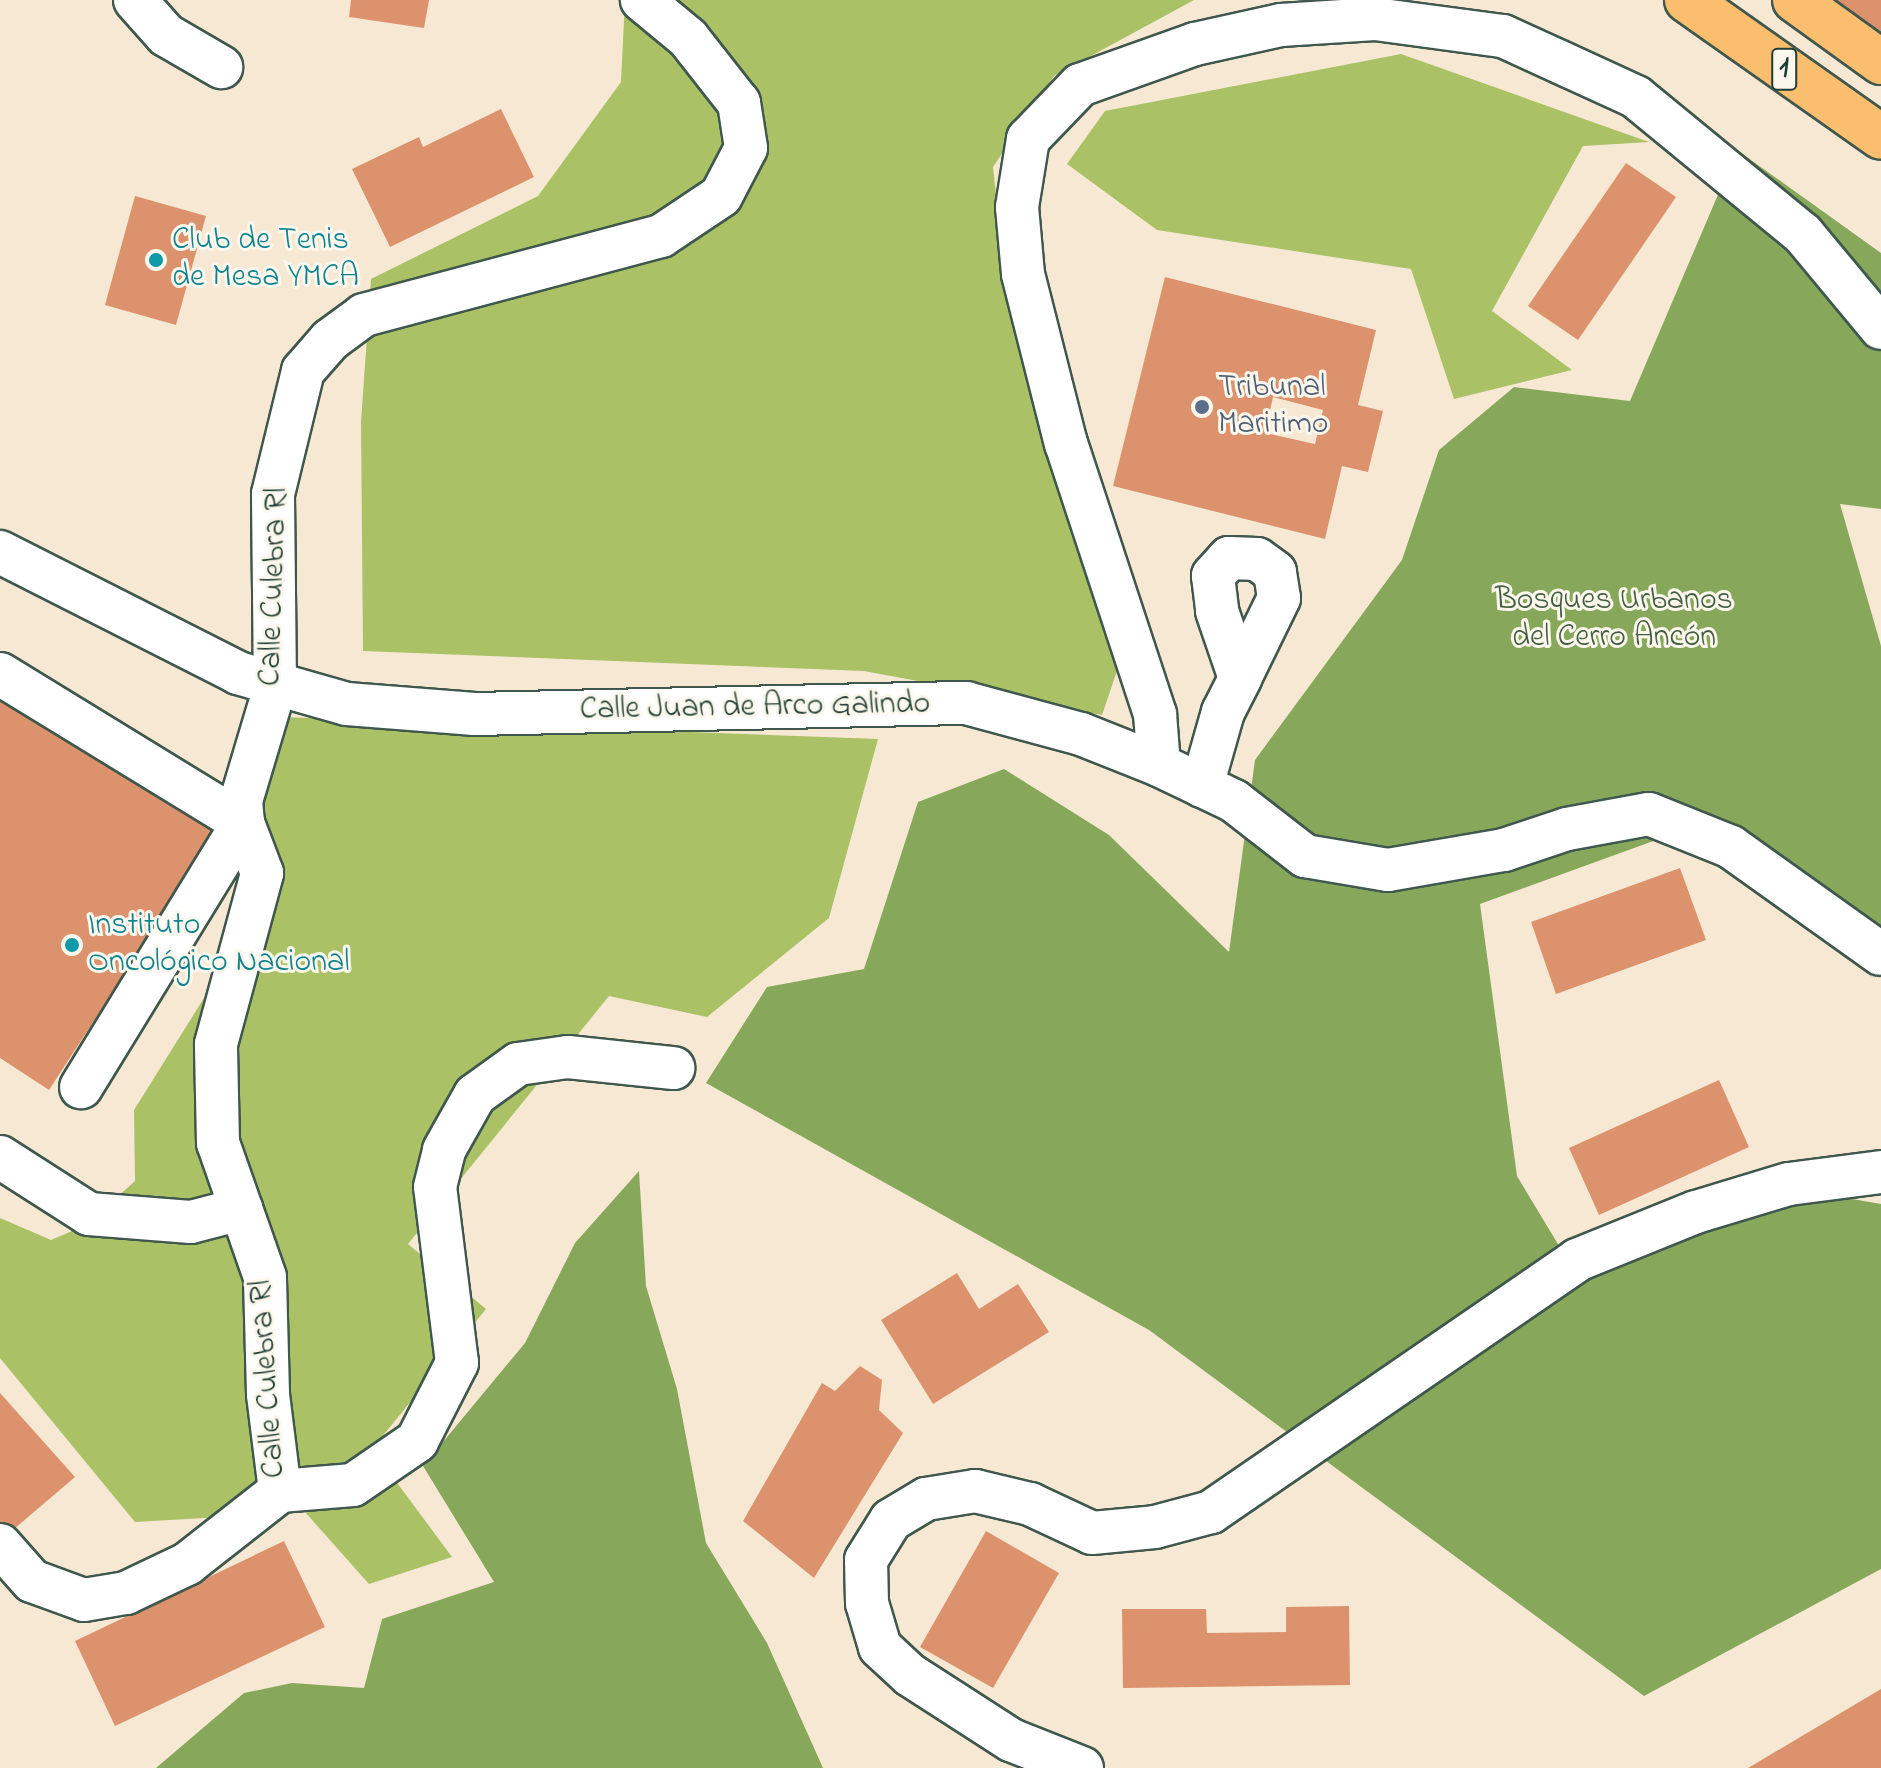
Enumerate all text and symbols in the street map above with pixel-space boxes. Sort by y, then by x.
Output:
road number: 1 [1770,43,1798,95]
place label: Club de Tenis de Mesa YMCA [172,223,359,298]
marker: Club de Tenis de Mesa YMCA [147,251,165,269]
place label: Tribunal Maritimo [1218,370,1328,445]
marker: Tribunal Maritimo [1193,398,1211,416]
street label: Calle Culebra Rl [252,487,298,687]
park label: Bosques Urbanos del Cerro Ancón [1495,583,1733,658]
street label: Calle Juan de Arco Galindo [579,686,931,730]
place label: Instituto Oncológico Nacional [88,908,350,983]
marker: Instituto Oncológico Nacional [63,936,81,954]
street label: Calle Culebra Rl [243,1279,295,1479]

